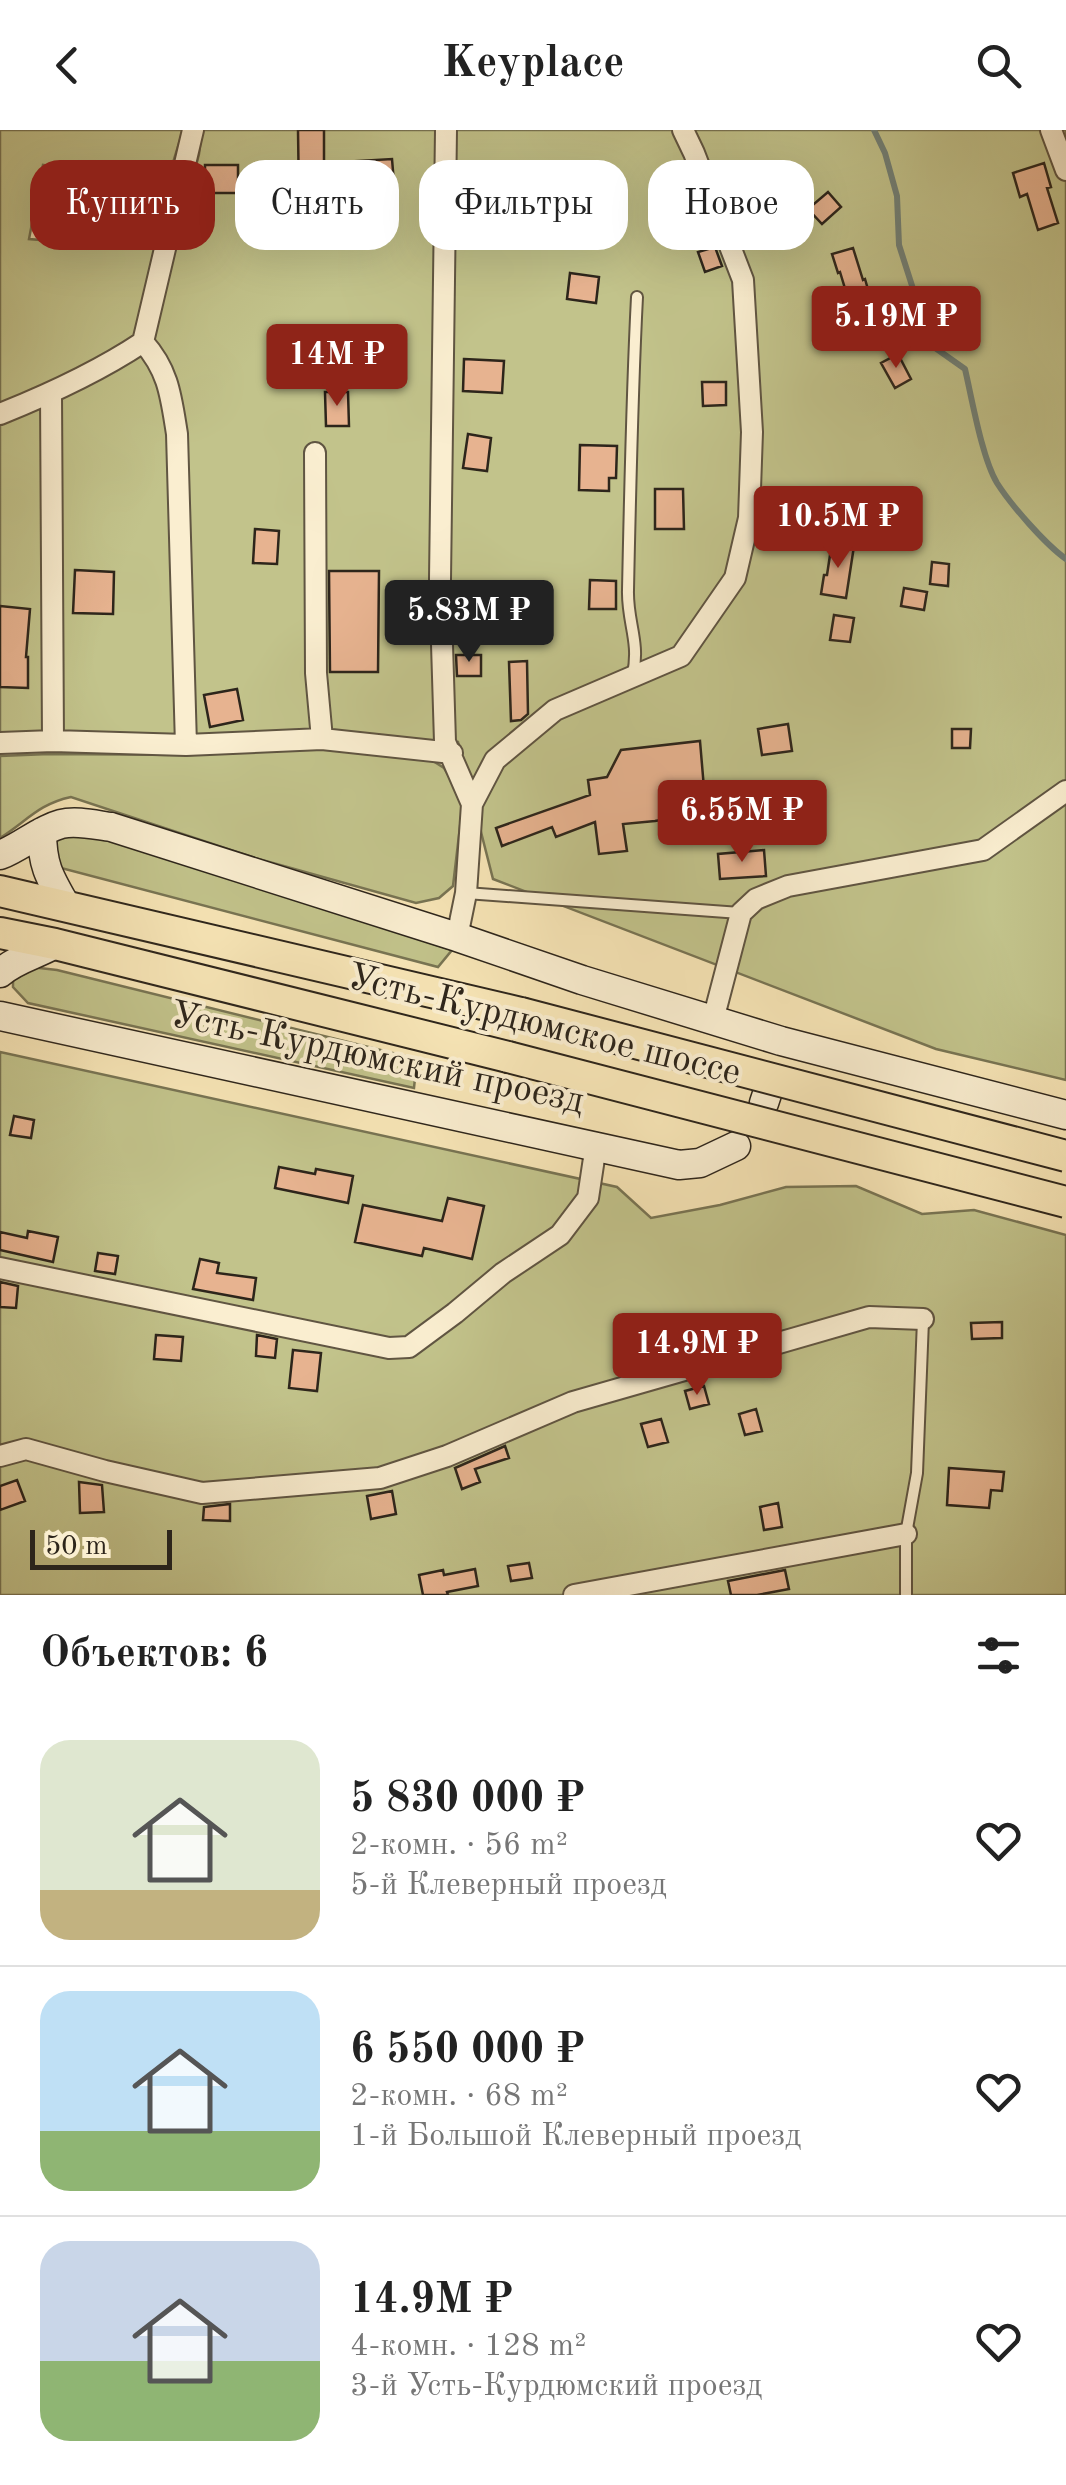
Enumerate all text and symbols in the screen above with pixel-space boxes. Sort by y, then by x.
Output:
icon: back [40,38,95,93]
icon: search [971,38,1026,93]
text: Keyplace [442,42,624,87]
chip: Купить [30,160,215,250]
chip: Снять [235,160,399,250]
chip: Фильтры [419,160,628,250]
chip: Новое [648,160,814,250]
pin: 5.19M ₽ [804,286,988,371]
text: 5.19M ₽ [834,302,958,334]
pin: 14M ₽ [267,324,407,409]
text: 14M ₽ [288,340,386,372]
pin: 10.5M ₽ [746,486,930,571]
text: 10.5M ₽ [776,502,900,534]
pin: 5.83M ₽ [377,580,561,665]
text: 5.83M ₽ [407,596,531,628]
pin: 6.55M ₽ [650,780,834,865]
text: 6.55M ₽ [680,796,804,828]
street label: Усть-Курдюмское шоссе [343,959,745,1093]
street label: Усть-Курдюмский проезд [167,997,588,1122]
pin: 14.9M ₽ [605,1313,789,1398]
text: 14.9M ₽ [635,1329,759,1361]
scale bar [30,1525,172,1570]
text: 50 m [45,1533,108,1561]
icon: filters [971,1628,1026,1683]
text: Объектов: 6 [40,1634,268,1676]
text: 5 830 000 ₽ [350,1779,585,1821]
icon: home [120,1780,240,1900]
icon: heart [971,1813,1026,1868]
text: 2-комн. · 56 m² [350,1830,568,1862]
text: 5-й Клеверный проезд [350,1870,666,1902]
text: 6 550 000 ₽ [350,2030,585,2072]
icon: home [120,2031,240,2151]
icon: heart [971,2064,1026,2119]
text: 2-комн. · 68 m² [350,2081,568,2113]
text: 1-й Большой Клеверный проезд [350,2121,801,2153]
text: 14.9M ₽ [350,2280,513,2322]
icon: home [120,2281,240,2401]
icon: heart [971,2314,1026,2369]
text: 4-комн. · 128 m² [350,2331,586,2363]
text: 3-й Усть-Курдюмский проезд [350,2371,762,2403]

